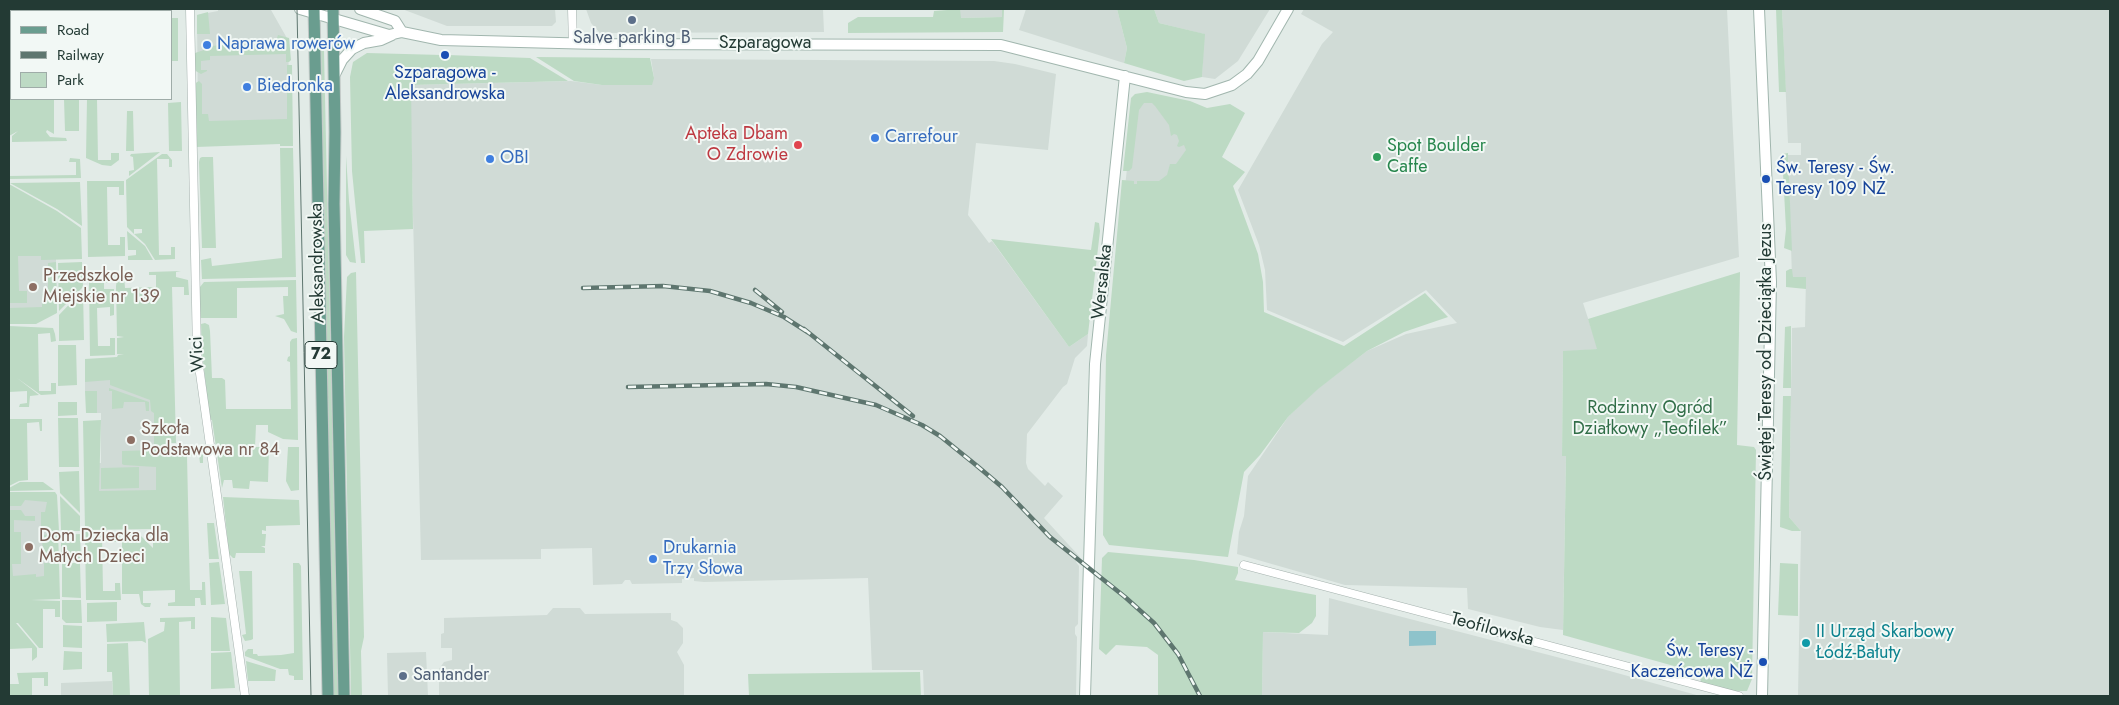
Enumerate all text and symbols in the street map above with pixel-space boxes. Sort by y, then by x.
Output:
legend [10,10,172,100]
marker: Salve parking B [626,14,638,26]
text: Road [57,19,89,41]
place label: Salve parking B [573,28,691,50]
street label: Szparagowa [719,33,811,55]
place label: Naprawa rowerów [217,34,355,56]
marker: Naprawa rowerów [201,39,213,51]
text: Railway [57,44,104,66]
marker: Szparagowa - Aleksandrowska [439,49,451,61]
place label: Szparagowa - Aleksandrowska [385,63,505,106]
text: Park [57,69,84,91]
place label: Biedronka [257,76,333,98]
marker: Biedronka [241,81,253,93]
place label: Apteka Dbam O Zdrowie [685,124,788,166]
place label: Carrefour [885,127,958,149]
marker: Carrefour [869,132,881,144]
place label: Spot Boulder Caffe [1387,136,1486,178]
marker: Apteka Dbam O Zdrowie [792,139,804,151]
place label: OBI [500,148,529,170]
marker: Spot Boulder Caffe [1371,151,1383,163]
marker: OBI [484,153,496,165]
place label: Św. Teresy - Św. Teresy 109 NŻ [1776,158,1895,200]
marker: Św. Teresy - Św. Teresy 109 NŻ [1760,173,1772,185]
street label: Aleksandrowska [306,203,330,323]
street label: Świętej Teresy od Dzieciątka Jezus [1756,223,1778,481]
street label: Wersalska [1088,243,1118,321]
place label: Przedszkole Miejskie nr 139 [43,266,160,308]
marker: Przedszkole Miejskie nr 139 [27,281,39,293]
street label: Wici [186,335,210,373]
road number: 72 [305,342,337,368]
park label: Rodzinny Ogród Działkowy „Teofilek” [1572,398,1728,440]
place label: Szkoła Podstawowa nr 84 [141,419,280,462]
marker: Szkoła Podstawowa nr 84 [125,434,137,446]
place label: Dom Dziecka dla Małych Dzieci [39,526,169,568]
place label: Drukarnia Trzy Słowa [663,538,743,580]
marker: Dom Dziecka dla Małych Dzieci [23,541,35,553]
marker: Drukarnia Trzy Słowa [647,553,659,565]
street label: Teofilowska [1448,609,1536,651]
place label: II Urząd Skarbowy Łódź-Bałuty [1816,622,1954,664]
marker: II Urząd Skarbowy Łódź-Bałuty [1800,637,1812,649]
place label: Św. Teresy - Kaczeńcowa NŻ [1631,641,1753,684]
marker: Św. Teresy - Kaczeńcowa NŻ [1757,656,1769,668]
place label: Santander [413,665,489,687]
marker: Santander [397,670,409,682]

